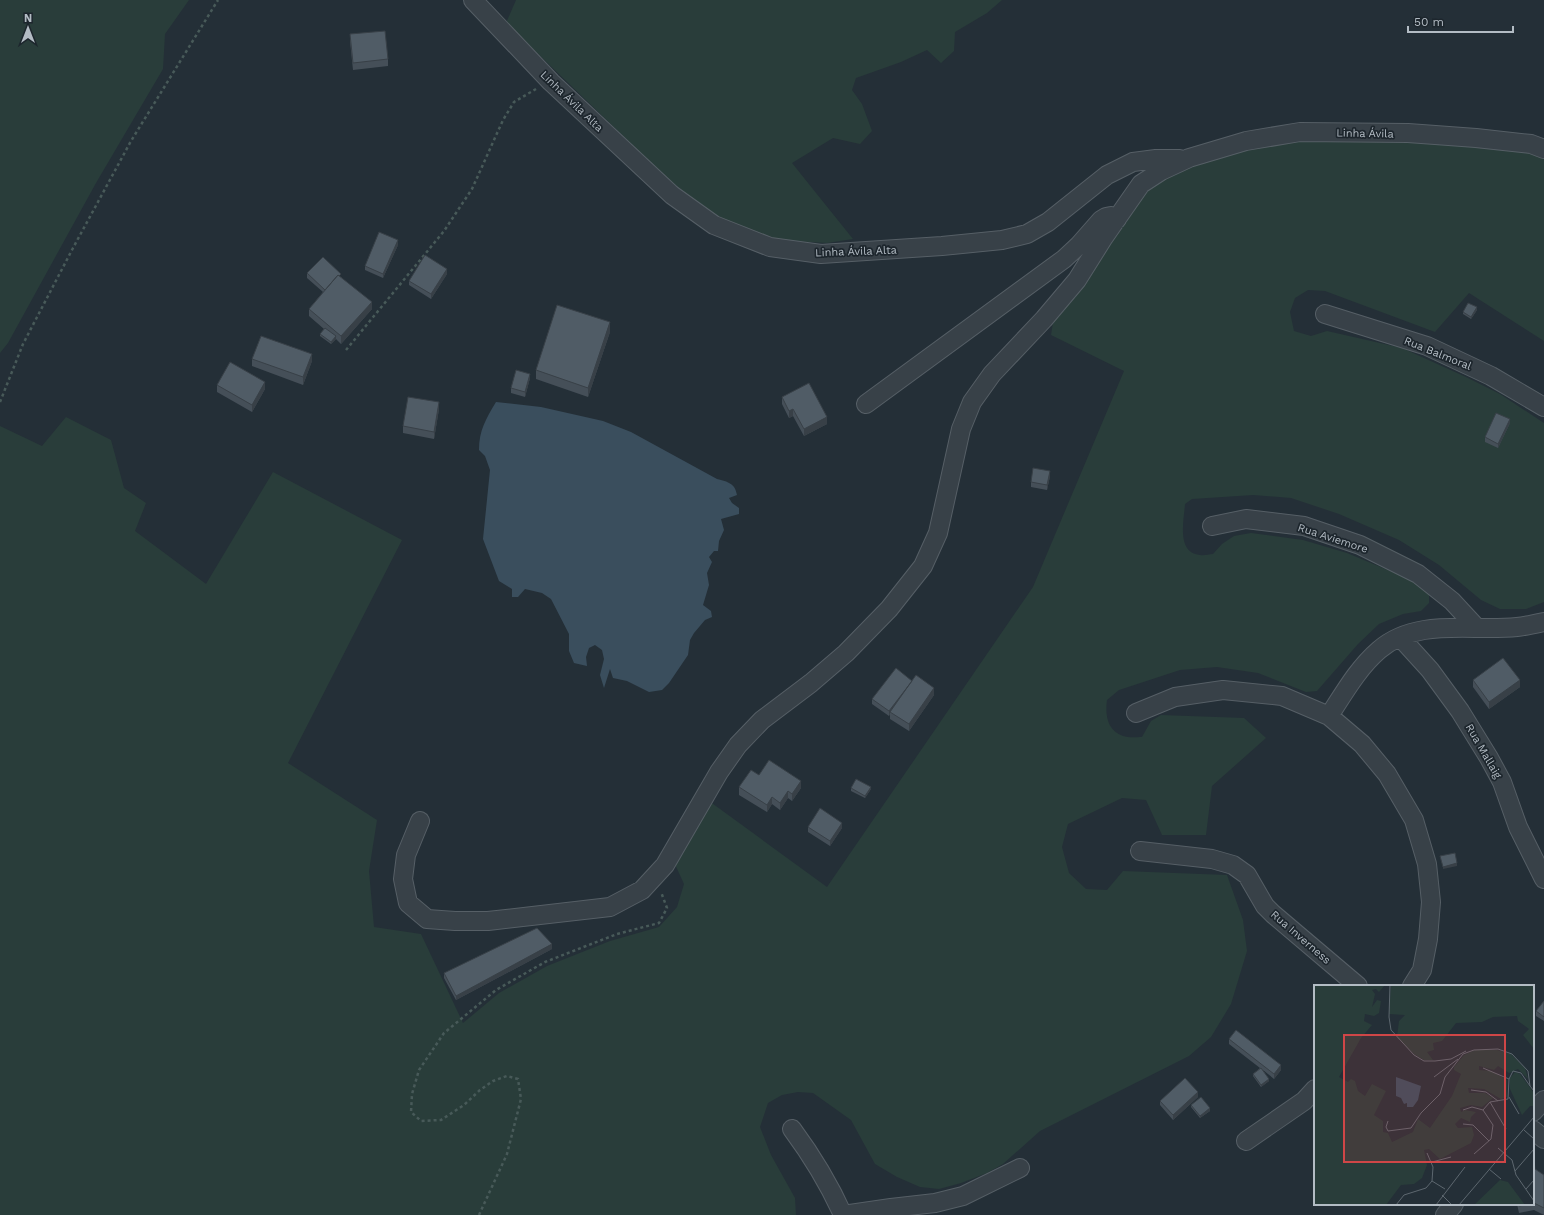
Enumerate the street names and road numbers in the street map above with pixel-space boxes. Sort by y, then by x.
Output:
street label: Linha Ávila Alta [538,68,606,134]
street label: Linha Ávila [1336,125,1394,141]
street label: Linha Ávila Alta [815,243,897,259]
street label: Rua Balmoral [1402,334,1474,373]
street label: Rua Aviemore [1296,521,1370,556]
street label: Rua Mallaig [1463,722,1505,781]
street label: Rua Inverness [1268,908,1333,967]

